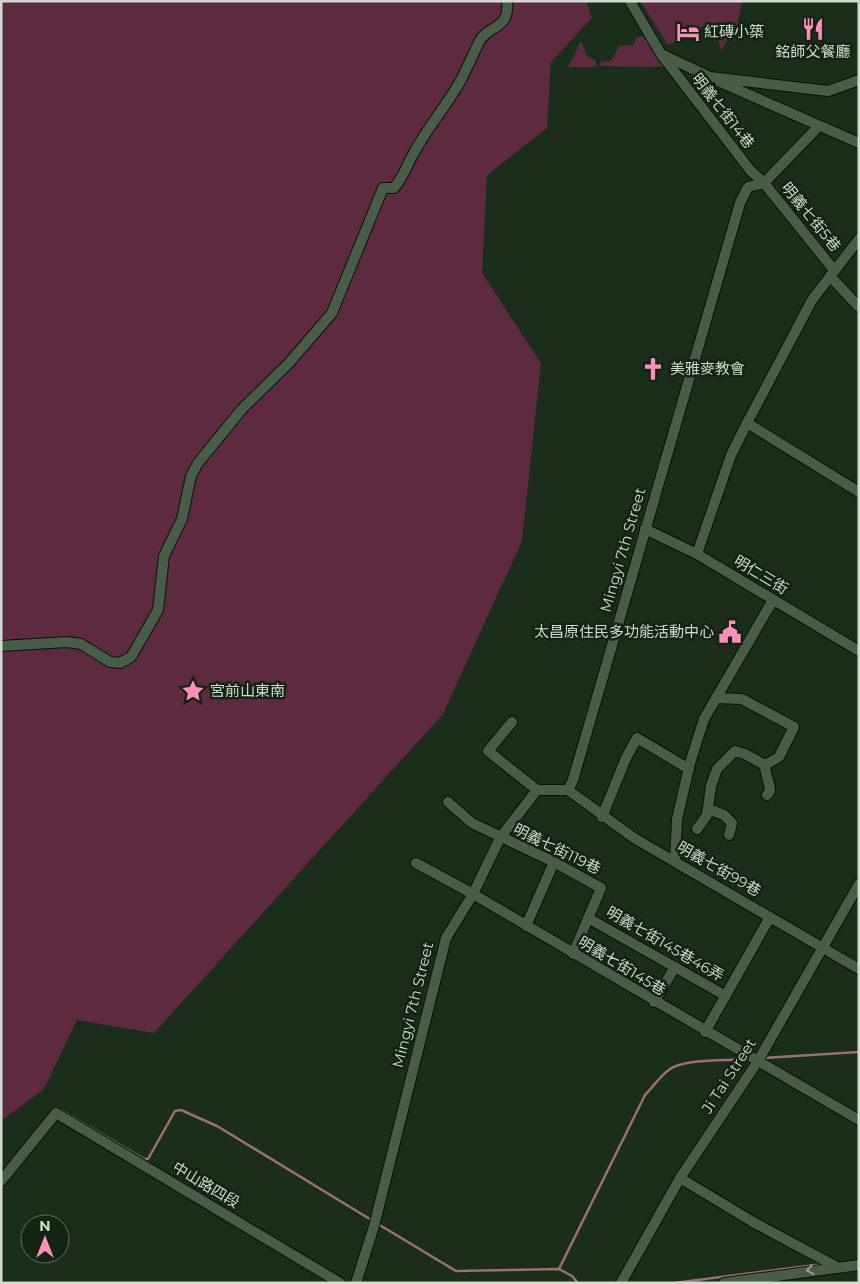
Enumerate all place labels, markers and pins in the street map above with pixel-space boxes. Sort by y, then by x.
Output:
restaurant icon: 銘師父餐廳 [800,16,826,42]
hotel icon: 紅磚小築 [675,19,701,45]
place label: 紅磚小築 [704,22,764,41]
place label: 銘師父餐廳 [775,42,851,61]
church icon: 美雅麥教會 [640,356,666,382]
place label: 美雅麥教會 [670,359,745,378]
public building icon: 太昌原住民多功能活動中心 [717,619,743,645]
place label: 太昌原住民多功能活動中心 [534,622,714,641]
place icon: 宮前山東南 [180,678,206,704]
place label: 宮前山東南 [210,681,285,700]

